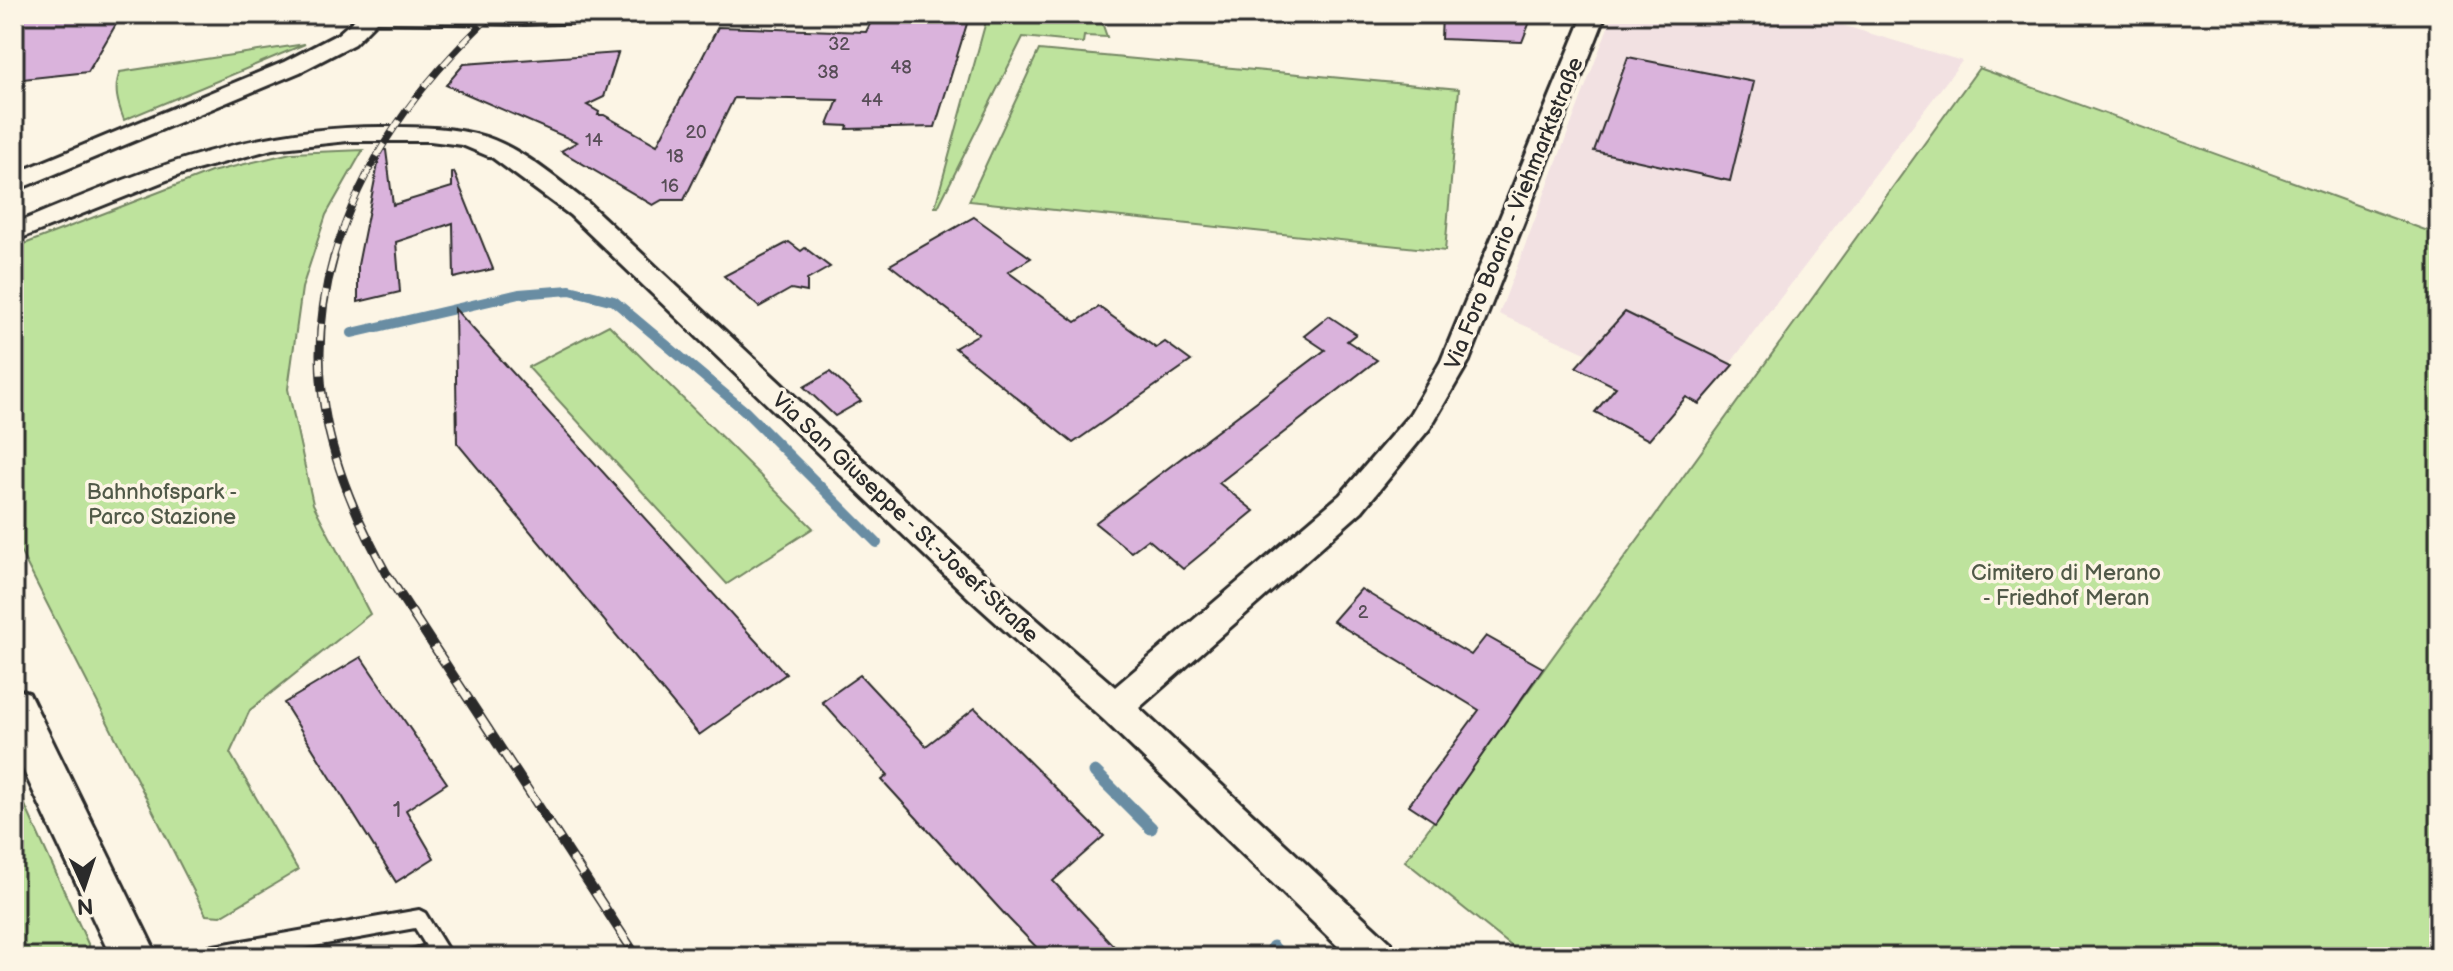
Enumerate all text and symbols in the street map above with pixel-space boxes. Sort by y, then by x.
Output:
house number: 32 [828,34,850,55]
street label: Via Foro Boario - Viehmarktstraße [1439,53,1590,374]
house number: 48 [890,57,912,78]
house number: 38 [817,62,839,83]
house number: 44 [861,90,883,111]
house number: 20 [685,122,707,143]
house number: 14 [585,130,603,151]
house number: 18 [666,146,684,167]
house number: 16 [661,176,679,197]
street label: Via San Giuseppe - St.-Josef-Straße [766,387,1044,649]
park label: Bahnhofspark - Parco Stazione [87,479,237,531]
park label: Cimitero di Merano - Friedhof Meran [1971,560,2161,612]
house number: 2 [1358,602,1369,623]
house number: 1 [393,797,401,824]
north arrow [44,847,124,927]
text: N [76,892,94,919]

